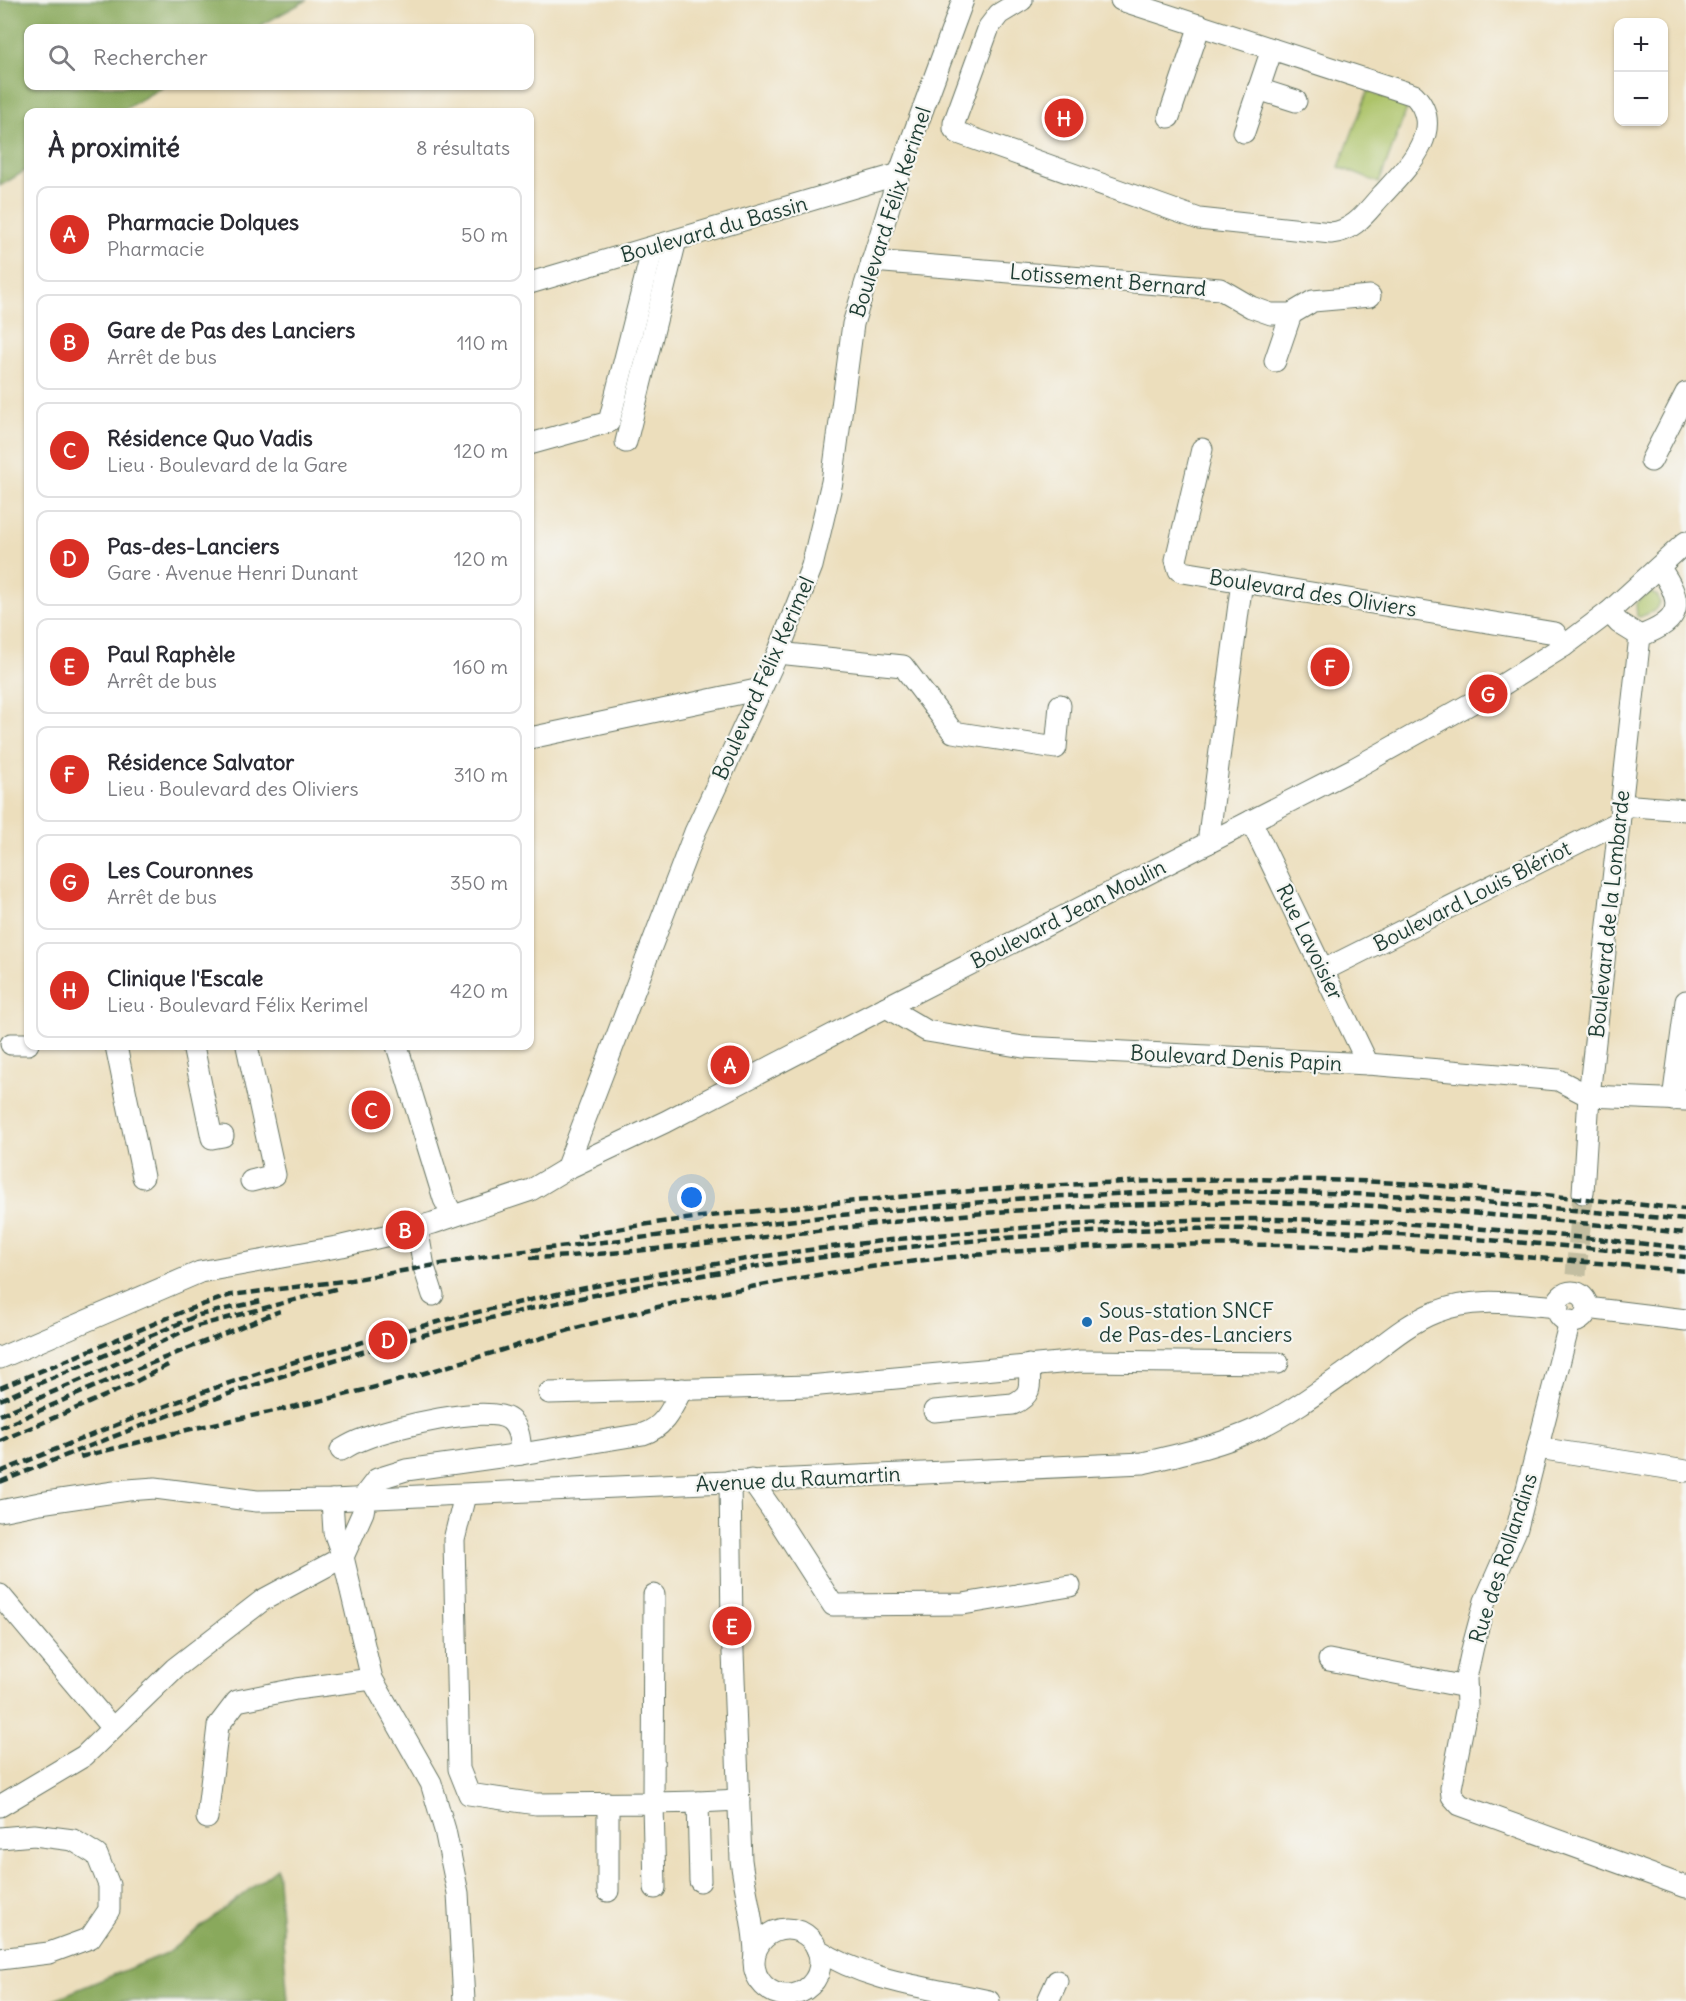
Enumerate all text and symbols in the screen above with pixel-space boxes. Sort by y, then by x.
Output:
map controls [1614,18,1668,126]
button: + [1614,18,1668,72]
search box [24,24,534,90]
icon: search [45,41,78,74]
text: Rechercher [93,43,208,71]
button: − [1614,72,1668,126]
pin: H [1044,96,1084,140]
street label: Boulevard Félix Kerimel [843,103,937,321]
text: À proximité [48,131,180,164]
text: 8 résultats [416,135,510,160]
street label: Boulevard du Bassin [618,189,810,269]
text: Pharmacie Dolques [107,208,299,236]
text: A [63,222,76,247]
text: 50 m [461,222,508,247]
text: Pharmacie [107,236,204,261]
street label: Lotissement Bernard [1009,258,1207,302]
text: Gare de Pas des Lanciers [107,316,355,344]
text: B [63,330,76,355]
text: 110 m [457,330,508,355]
text: Arrêt de bus [107,344,217,369]
text: Résidence Quo Vadis [107,424,313,452]
text: C [63,438,76,463]
text: 120 m [454,438,508,463]
text: Lieu · Boulevard de la Gare [107,452,348,477]
text: Pas-des-Lanciers [107,532,279,560]
text: D [62,546,77,571]
text: 120 m [454,546,508,571]
text: Gare · Avenue Henri Dunant [107,560,358,585]
street label: Boulevard des Oliviers [1207,563,1419,623]
street label: Boulevard Félix Kerimel [706,572,820,784]
text: Paul Raphèle [107,640,235,668]
pin: F [1310,644,1350,690]
text: E [64,654,75,679]
text: 160 m [453,654,508,679]
text: Arrêt de bus [107,668,217,693]
pin: G [1468,672,1508,716]
text: Résidence Salvator [107,748,294,776]
text: F [64,762,75,787]
text: 310 m [453,762,508,787]
text: Lieu · Boulevard des Oliviers [107,776,359,801]
street label: Boulevard de la Lombarde [1583,789,1635,1039]
street label: Boulevard Louis Blériot [1369,835,1575,957]
street label: Boulevard Jean Moulin [966,853,1170,975]
text: Les Couronnes [107,856,253,884]
text: G [62,870,77,895]
text: 350 m [450,870,508,895]
street label: Rue Lavoisier [1270,880,1350,1005]
text: Arrêt de bus [107,884,217,909]
text: Clinique l'Escale [107,964,263,992]
text: H [62,978,77,1003]
text: 420 m [450,978,508,1003]
text: Lieu · Boulevard Félix Kerimel [107,992,368,1017]
street label: Boulevard Denis Papin [1129,1039,1343,1077]
pin: A [710,1042,750,1088]
pin: C [352,1088,391,1132]
your location [677,1183,706,1212]
pin: B [386,1208,424,1252]
place label: Sous-station SNCF de Pas-des-Lanciers [1099,1297,1292,1348]
marker: Sous-station SNCF de Pas-des-Lanciers [1080,1315,1094,1329]
pin: D [368,1318,408,1362]
street label: Avenue du Raumartin [695,1460,901,1498]
street label: Rue des Rollandins [1463,1470,1543,1646]
pin: E [712,1604,752,1648]

